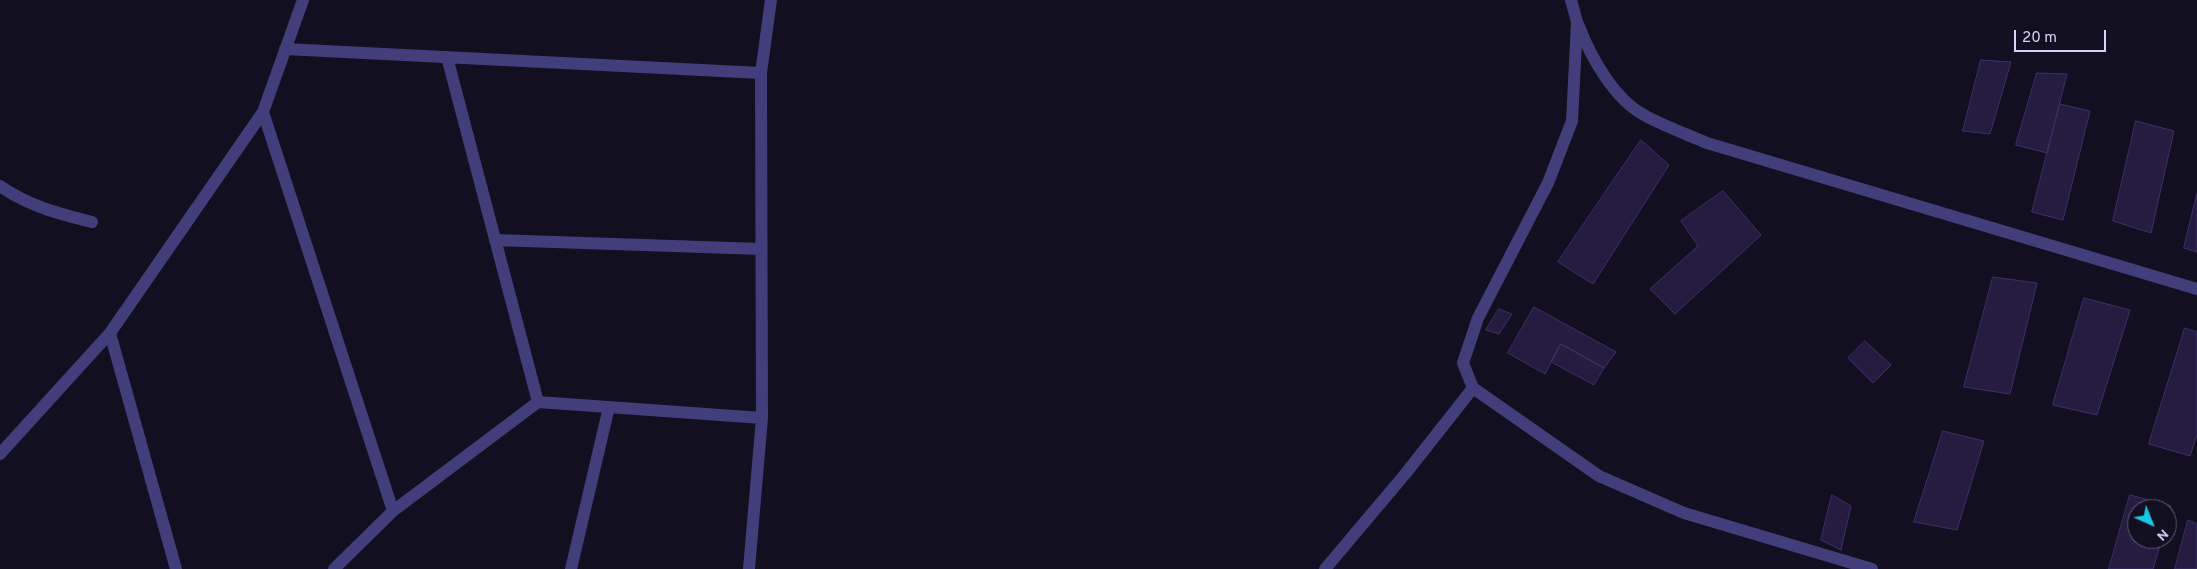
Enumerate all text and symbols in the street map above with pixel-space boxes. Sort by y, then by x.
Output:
scale bar [2017,20,2110,52]
text: 20 m [2022,29,2057,48]
north arrow [2127,499,2177,549]
text: N [2153,525,2172,544]

